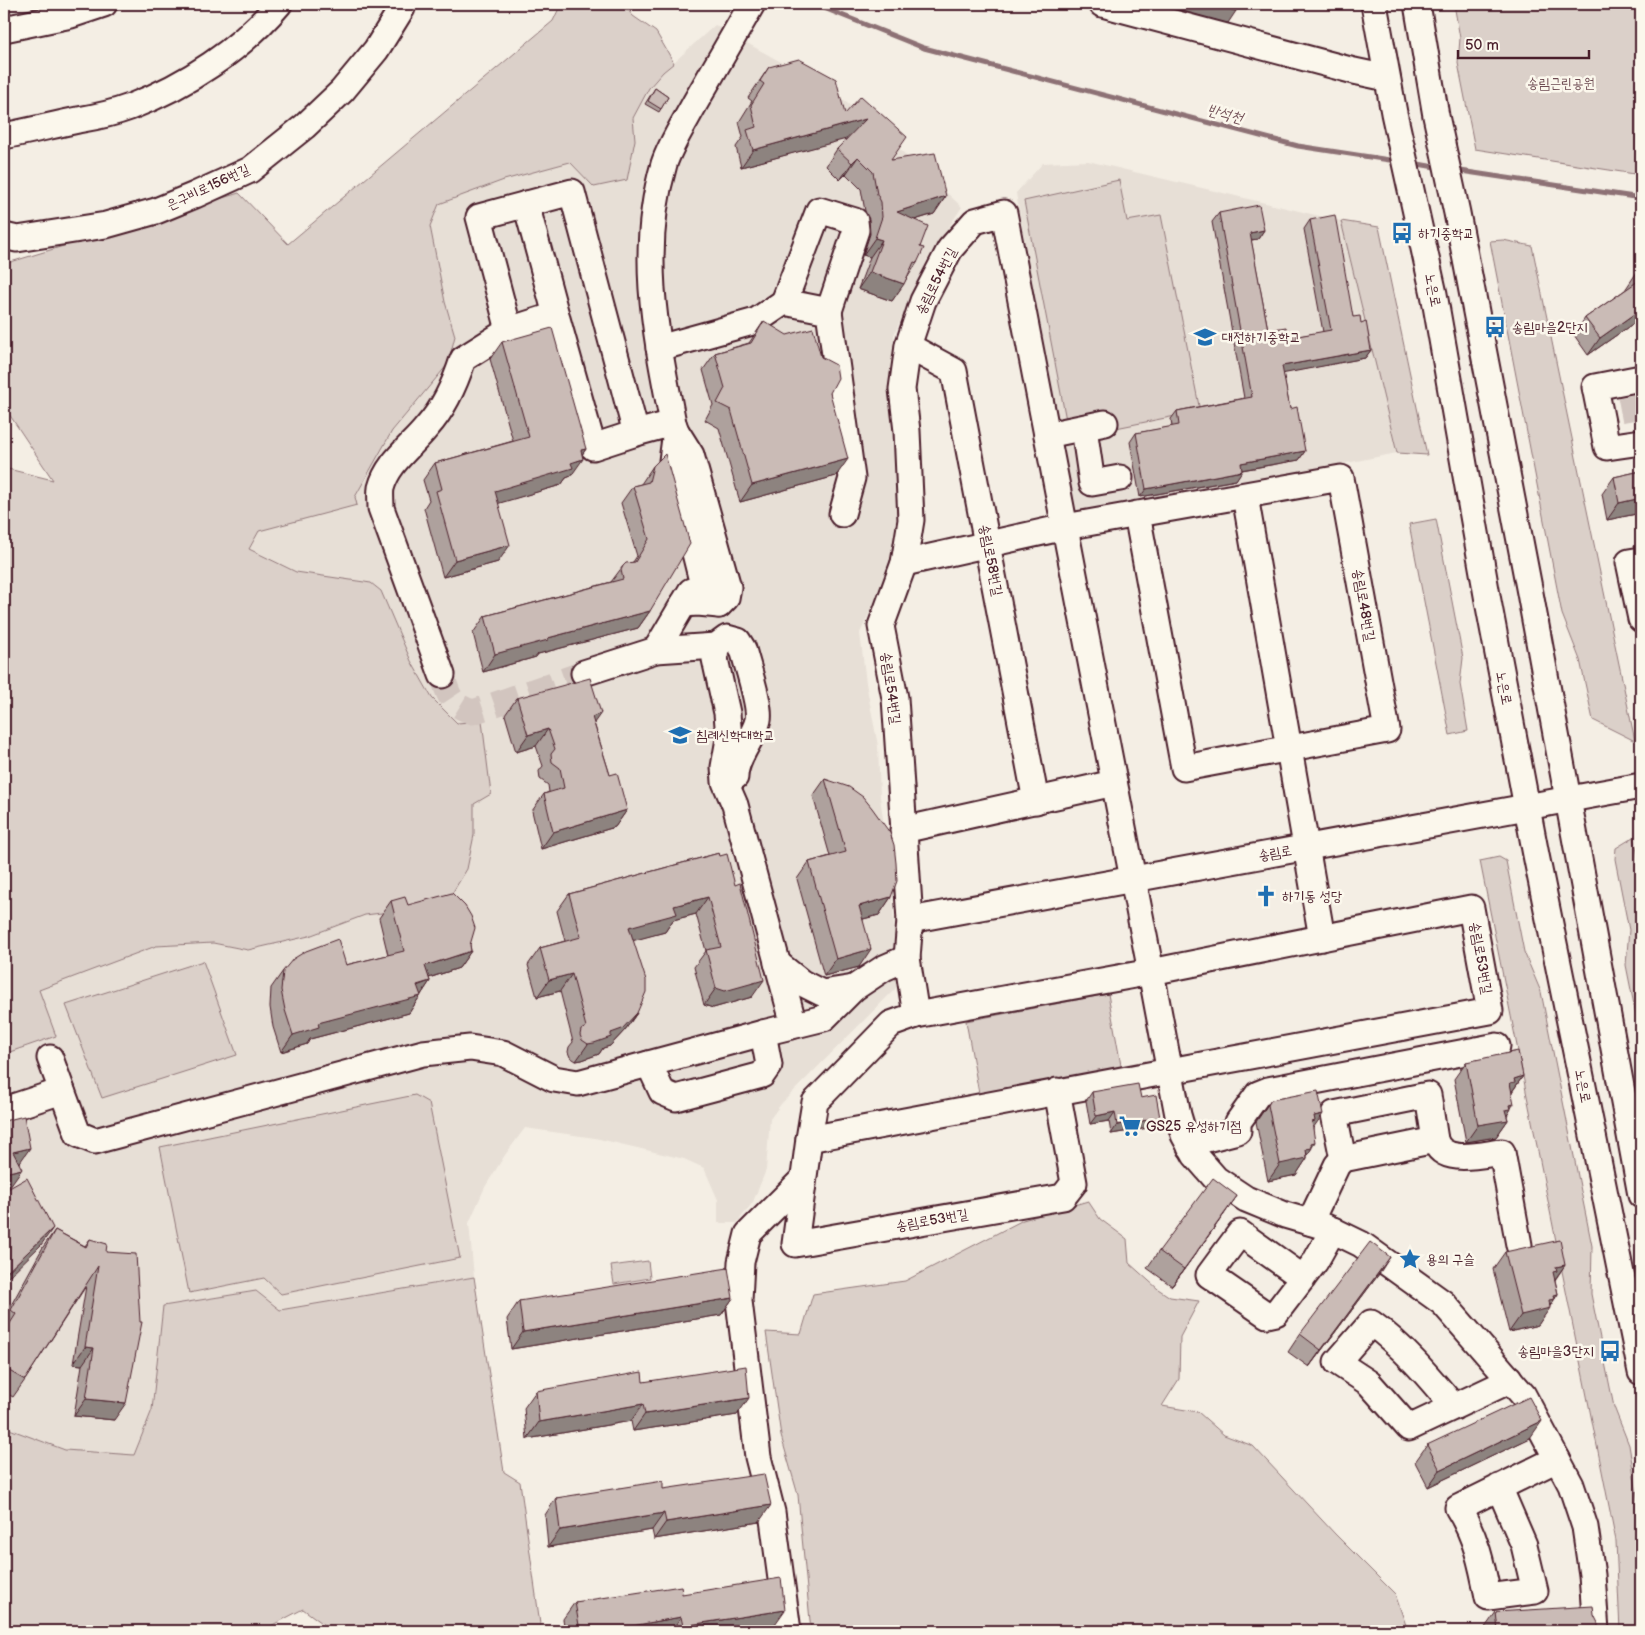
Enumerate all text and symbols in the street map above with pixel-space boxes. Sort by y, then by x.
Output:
scale bar [1458,28,1589,60]
text: 50 m [1465,36,1499,55]
park label: 송림근린공원 [1527,75,1595,92]
water label: 반석천 [1205,100,1247,128]
street label: 은구비로156번길 [164,160,253,214]
bus stop icon: 하기중학교 [1389,220,1415,246]
place label: 하기중학교 [1418,225,1474,242]
street label: 송림로54번길 [912,244,960,317]
street label: 노은로 [1421,272,1445,308]
bus stop icon: 송림마을2단지 [1482,314,1508,340]
place label: 송림마을2단지 [1512,319,1588,336]
school or university icon: 대전하기중학교 [1192,324,1218,350]
place label: 대전하기중학교 [1222,329,1301,346]
street label: 송림로58번길 [976,523,1006,598]
street label: 송림로48번길 [1349,568,1379,643]
street label: 송림로54번길 [878,651,905,726]
street label: 노은로 [1492,670,1516,706]
school or university icon: 침례신학대학교 [667,722,693,748]
place label: 침례신학대학교 [696,727,775,744]
street label: 송림로 [1257,842,1293,864]
church icon: 하기동 성당 [1253,883,1279,909]
place label: 하기동 성당 [1282,888,1343,905]
street label: 송림로53번길 [1466,921,1496,996]
street label: 노은로 [1571,1068,1595,1104]
supermarket icon: GS25 유성하기점 [1117,1113,1143,1139]
place label: GS25 유성하기점 [1146,1118,1241,1135]
street label: 송림로53번길 [895,1205,970,1235]
place icon: 용의 구슬 [1397,1246,1423,1272]
place label: 용의 구슬 [1426,1251,1475,1268]
bus stop icon: 송림마을3단지 [1597,1338,1623,1364]
place label: 송림마을3단지 [1518,1343,1594,1360]

